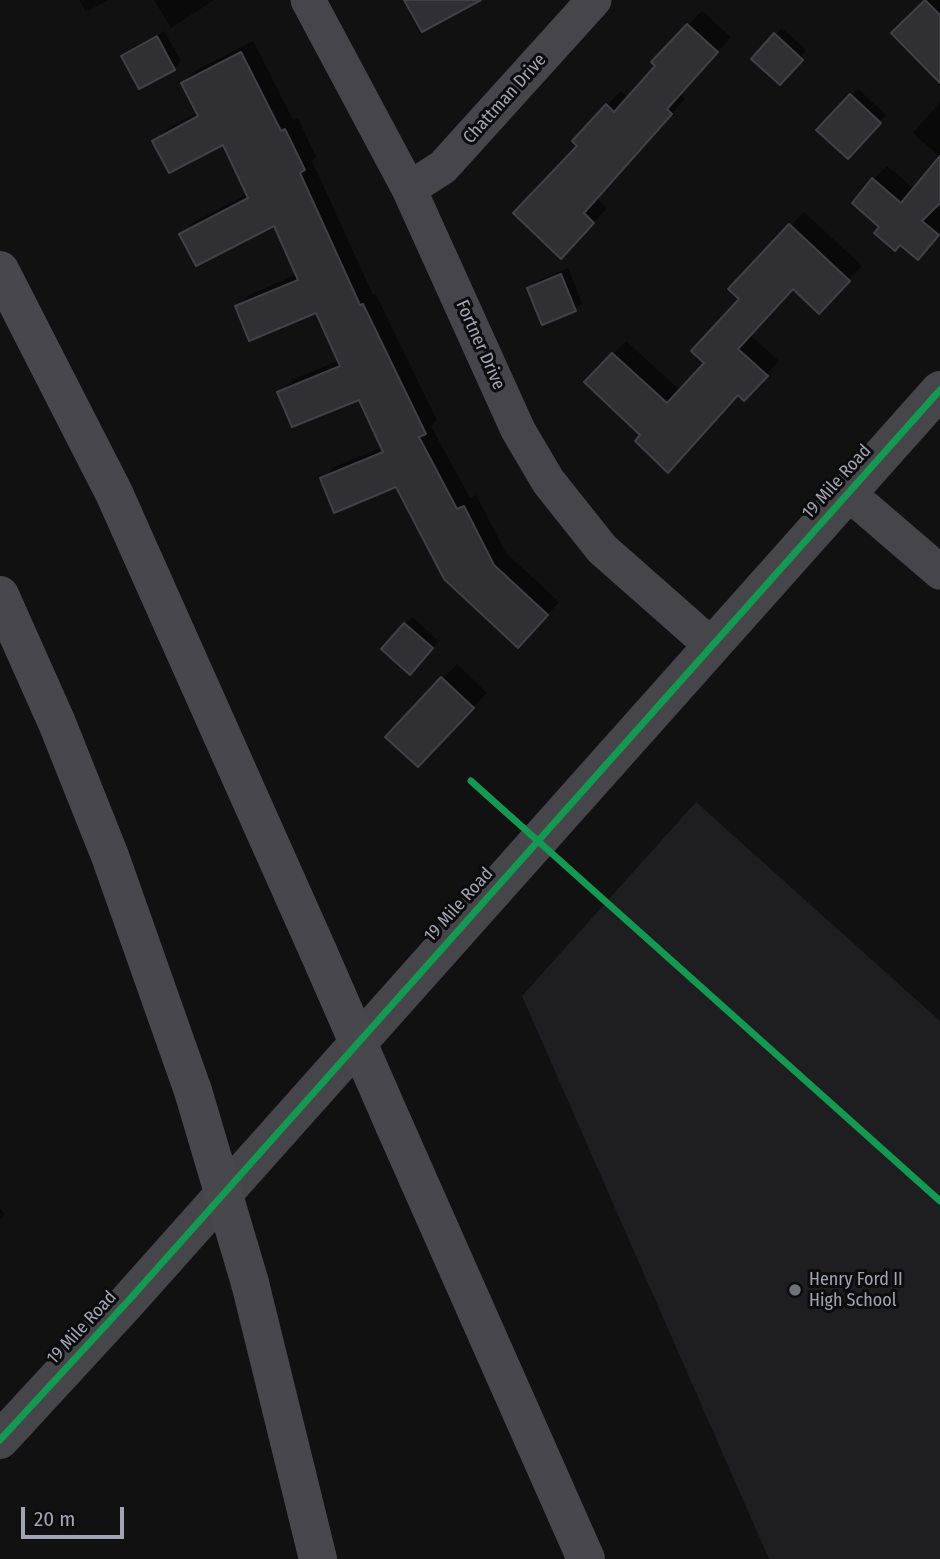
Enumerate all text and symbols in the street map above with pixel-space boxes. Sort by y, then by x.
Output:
street label: Chattman Drive [459,50,551,148]
street label: Fortner Drive [451,297,509,393]
street label: 19 Mile Road [798,440,876,524]
street label: 19 Mile Road [420,863,498,947]
place label: Henry Ford II High School [809,1269,903,1312]
marker: Henry Ford II High School [787,1282,803,1298]
street label: 19 Mile Road [43,1287,121,1369]
scale bar [24,1492,128,1536]
text: 20 m [34,1506,75,1532]

